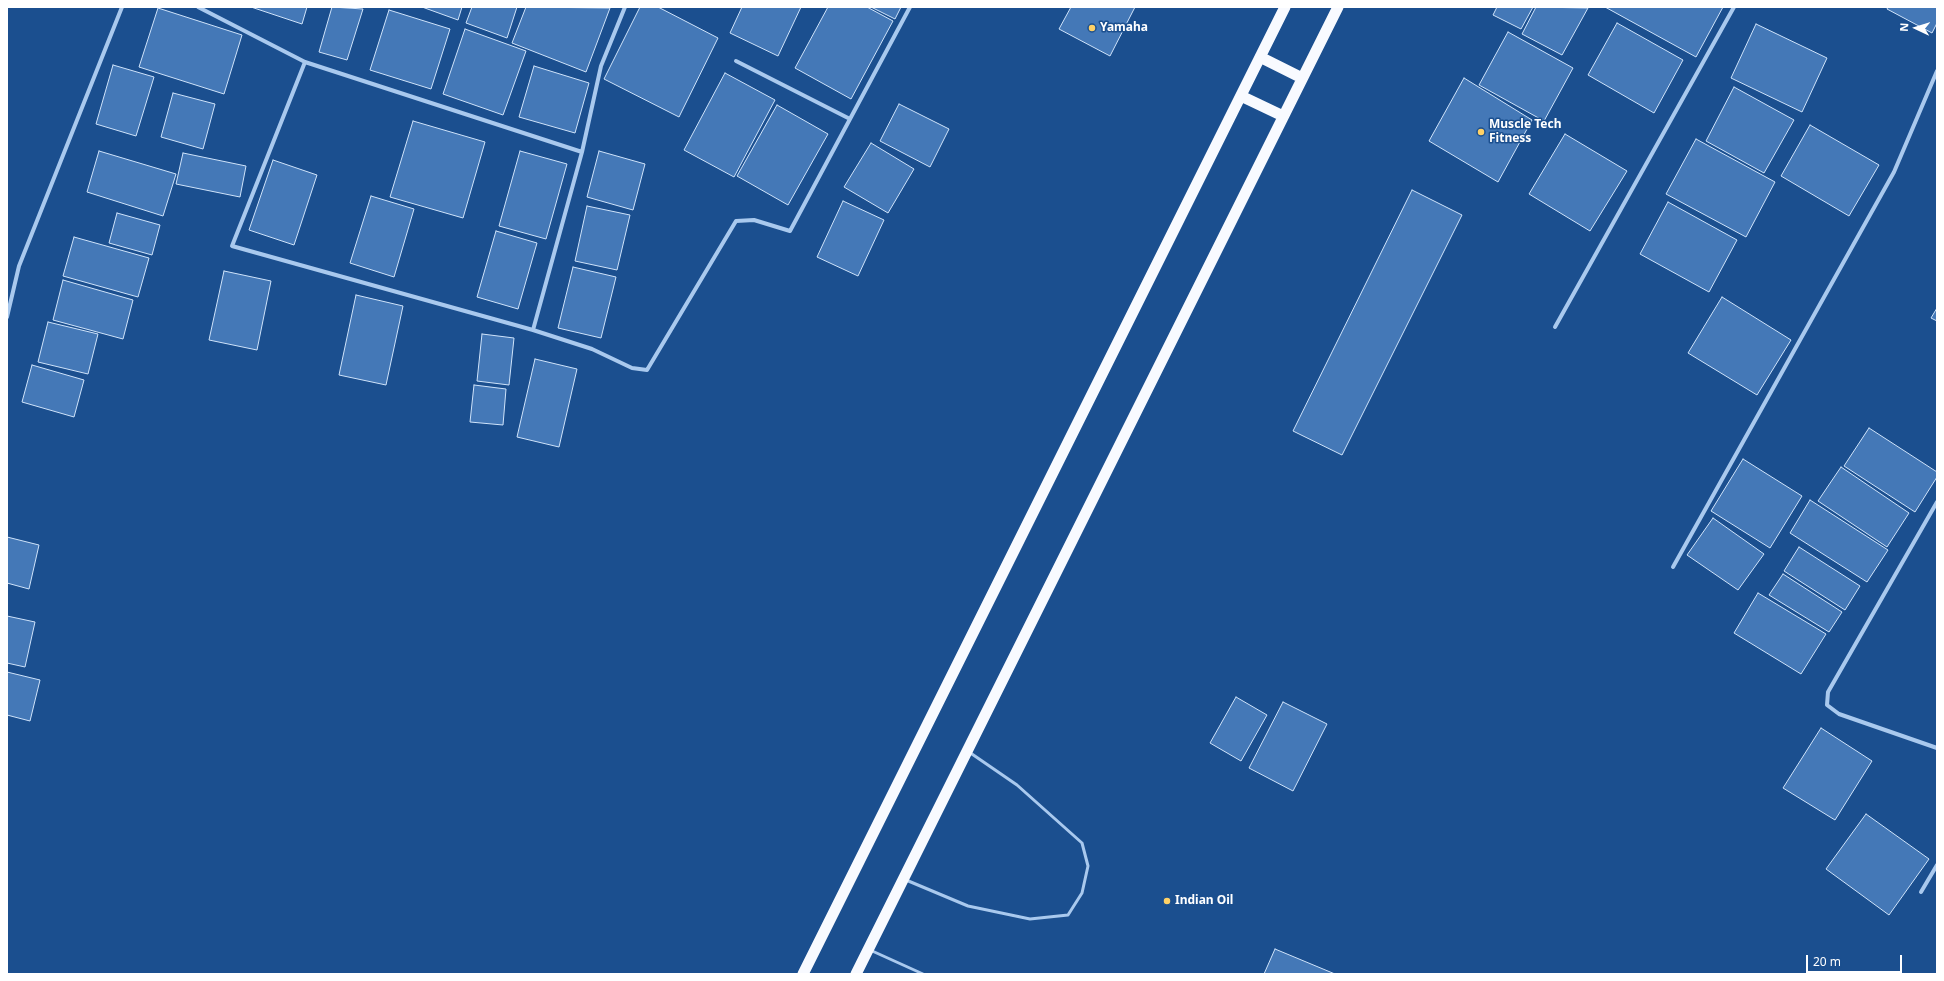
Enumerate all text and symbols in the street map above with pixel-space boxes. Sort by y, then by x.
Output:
north arrow [1896,8,1936,48]
place label: Yamaha [1100,21,1148,35]
text: N [1896,22,1911,32]
marker: Yamaha [1087,23,1097,33]
place label: Muscle Tech Fitness [1489,118,1561,146]
marker: Muscle Tech Fitness [1476,127,1486,137]
place label: Indian Oil [1175,894,1233,908]
marker: Indian Oil [1162,896,1172,906]
scale bar [1808,947,1904,973]
text: 20 m [1813,953,1841,970]

